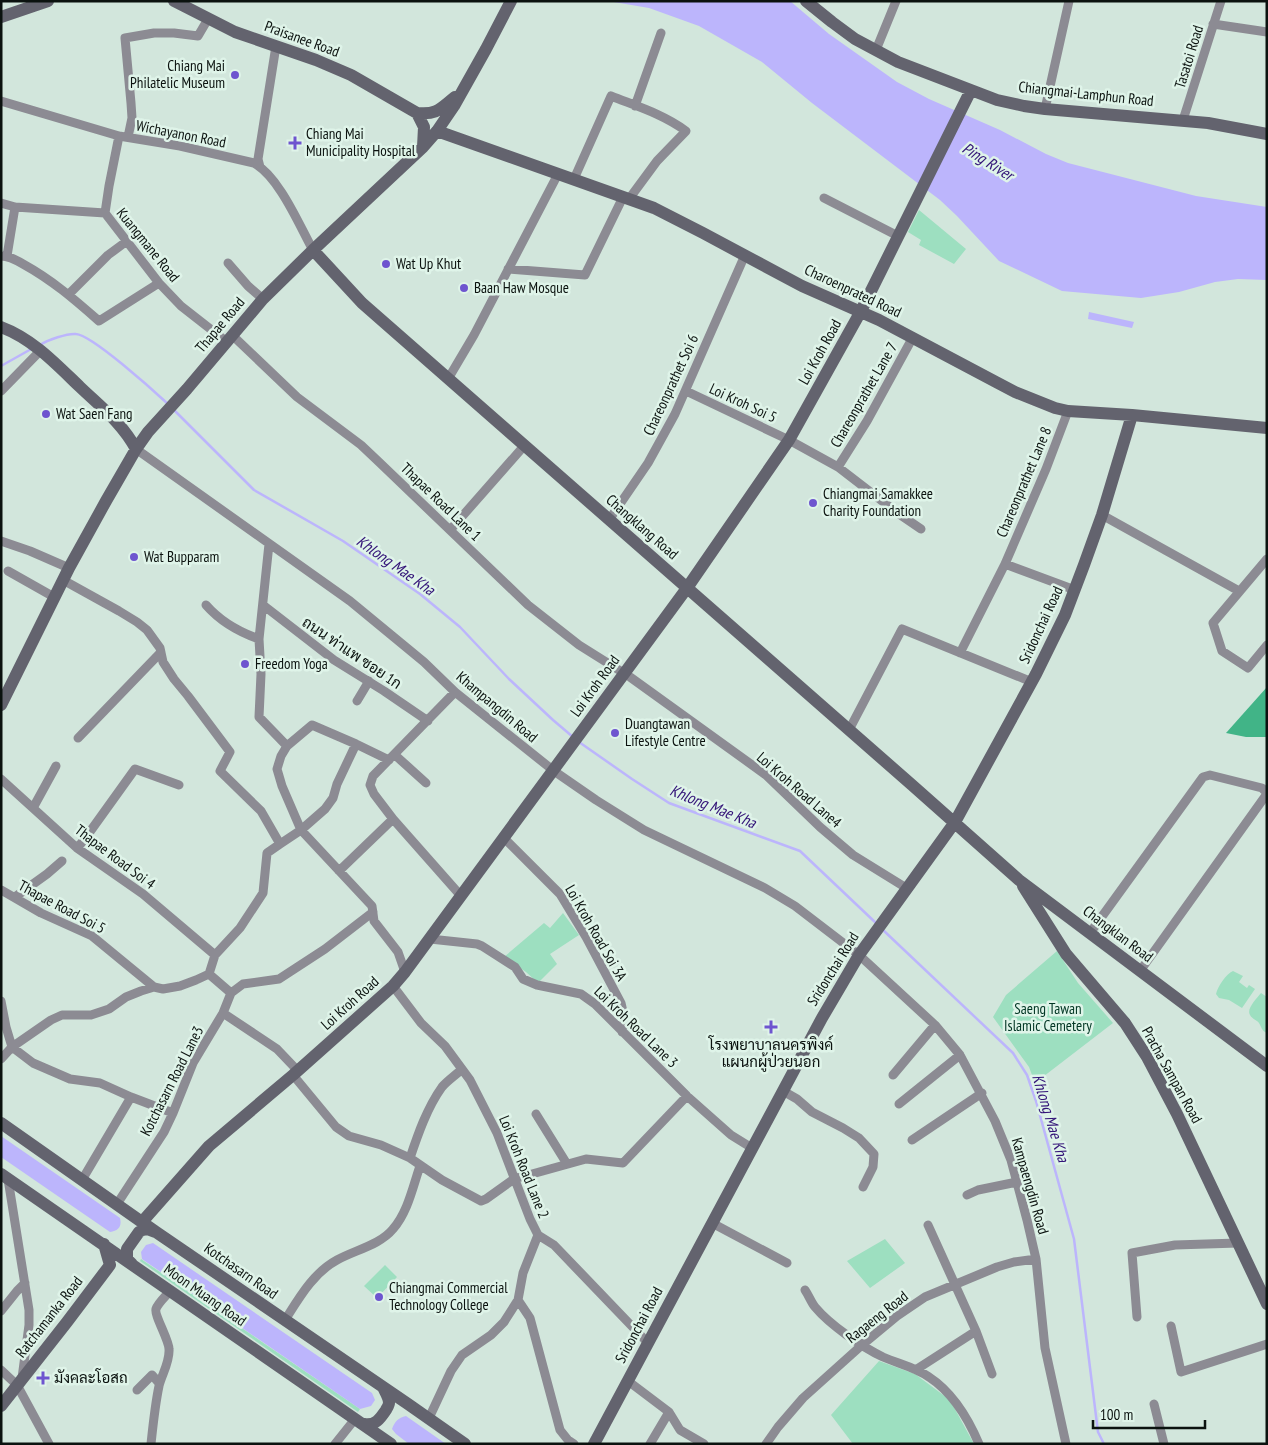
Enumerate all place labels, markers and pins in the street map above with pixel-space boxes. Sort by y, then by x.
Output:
place label: Chiang Mai Philatelic Museum [130,56,225,92]
marker: Chiang Mai Philatelic Museum [229,69,241,81]
place label: Chiang Mai Municipality Hospital [306,124,416,160]
marker: Chiang Mai Municipality Hospital [288,136,302,150]
place label: Wat Up Khut [396,254,461,273]
marker: Wat Up Khut [380,258,392,270]
place label: Baan Haw Mosque [474,278,569,297]
marker: Baan Haw Mosque [458,282,470,294]
place label: Wat Saen Fang [56,404,133,423]
marker: Wat Saen Fang [40,408,52,420]
place label: Chiangmai Samakkee Charity Foundation [823,484,933,520]
marker: Chiangmai Samakkee Charity Foundation [807,497,819,509]
place label: Wat Bupparam [144,547,219,566]
marker: Wat Bupparam [128,551,140,563]
place label: Freedom Yoga [255,654,328,673]
marker: Freedom Yoga [239,658,251,670]
place label: Duangtawan Lifestyle Centre [625,714,706,750]
marker: Duangtawan Lifestyle Centre [609,727,621,739]
marker: โรงพยาบาลนครพิงค์ แผนกผู้ป่วยนอก [764,1020,778,1034]
place label: โรงพยาบาลนครพิงค์ แผนกผู้ป่วยนอก [708,1035,833,1072]
place label: Chiangmai Commercial Technology College [389,1278,508,1314]
marker: Chiangmai Commercial Technology College [373,1291,385,1303]
place label: มังคละโอสถ [54,1368,128,1387]
marker: มังคละโอสถ [36,1371,50,1385]

